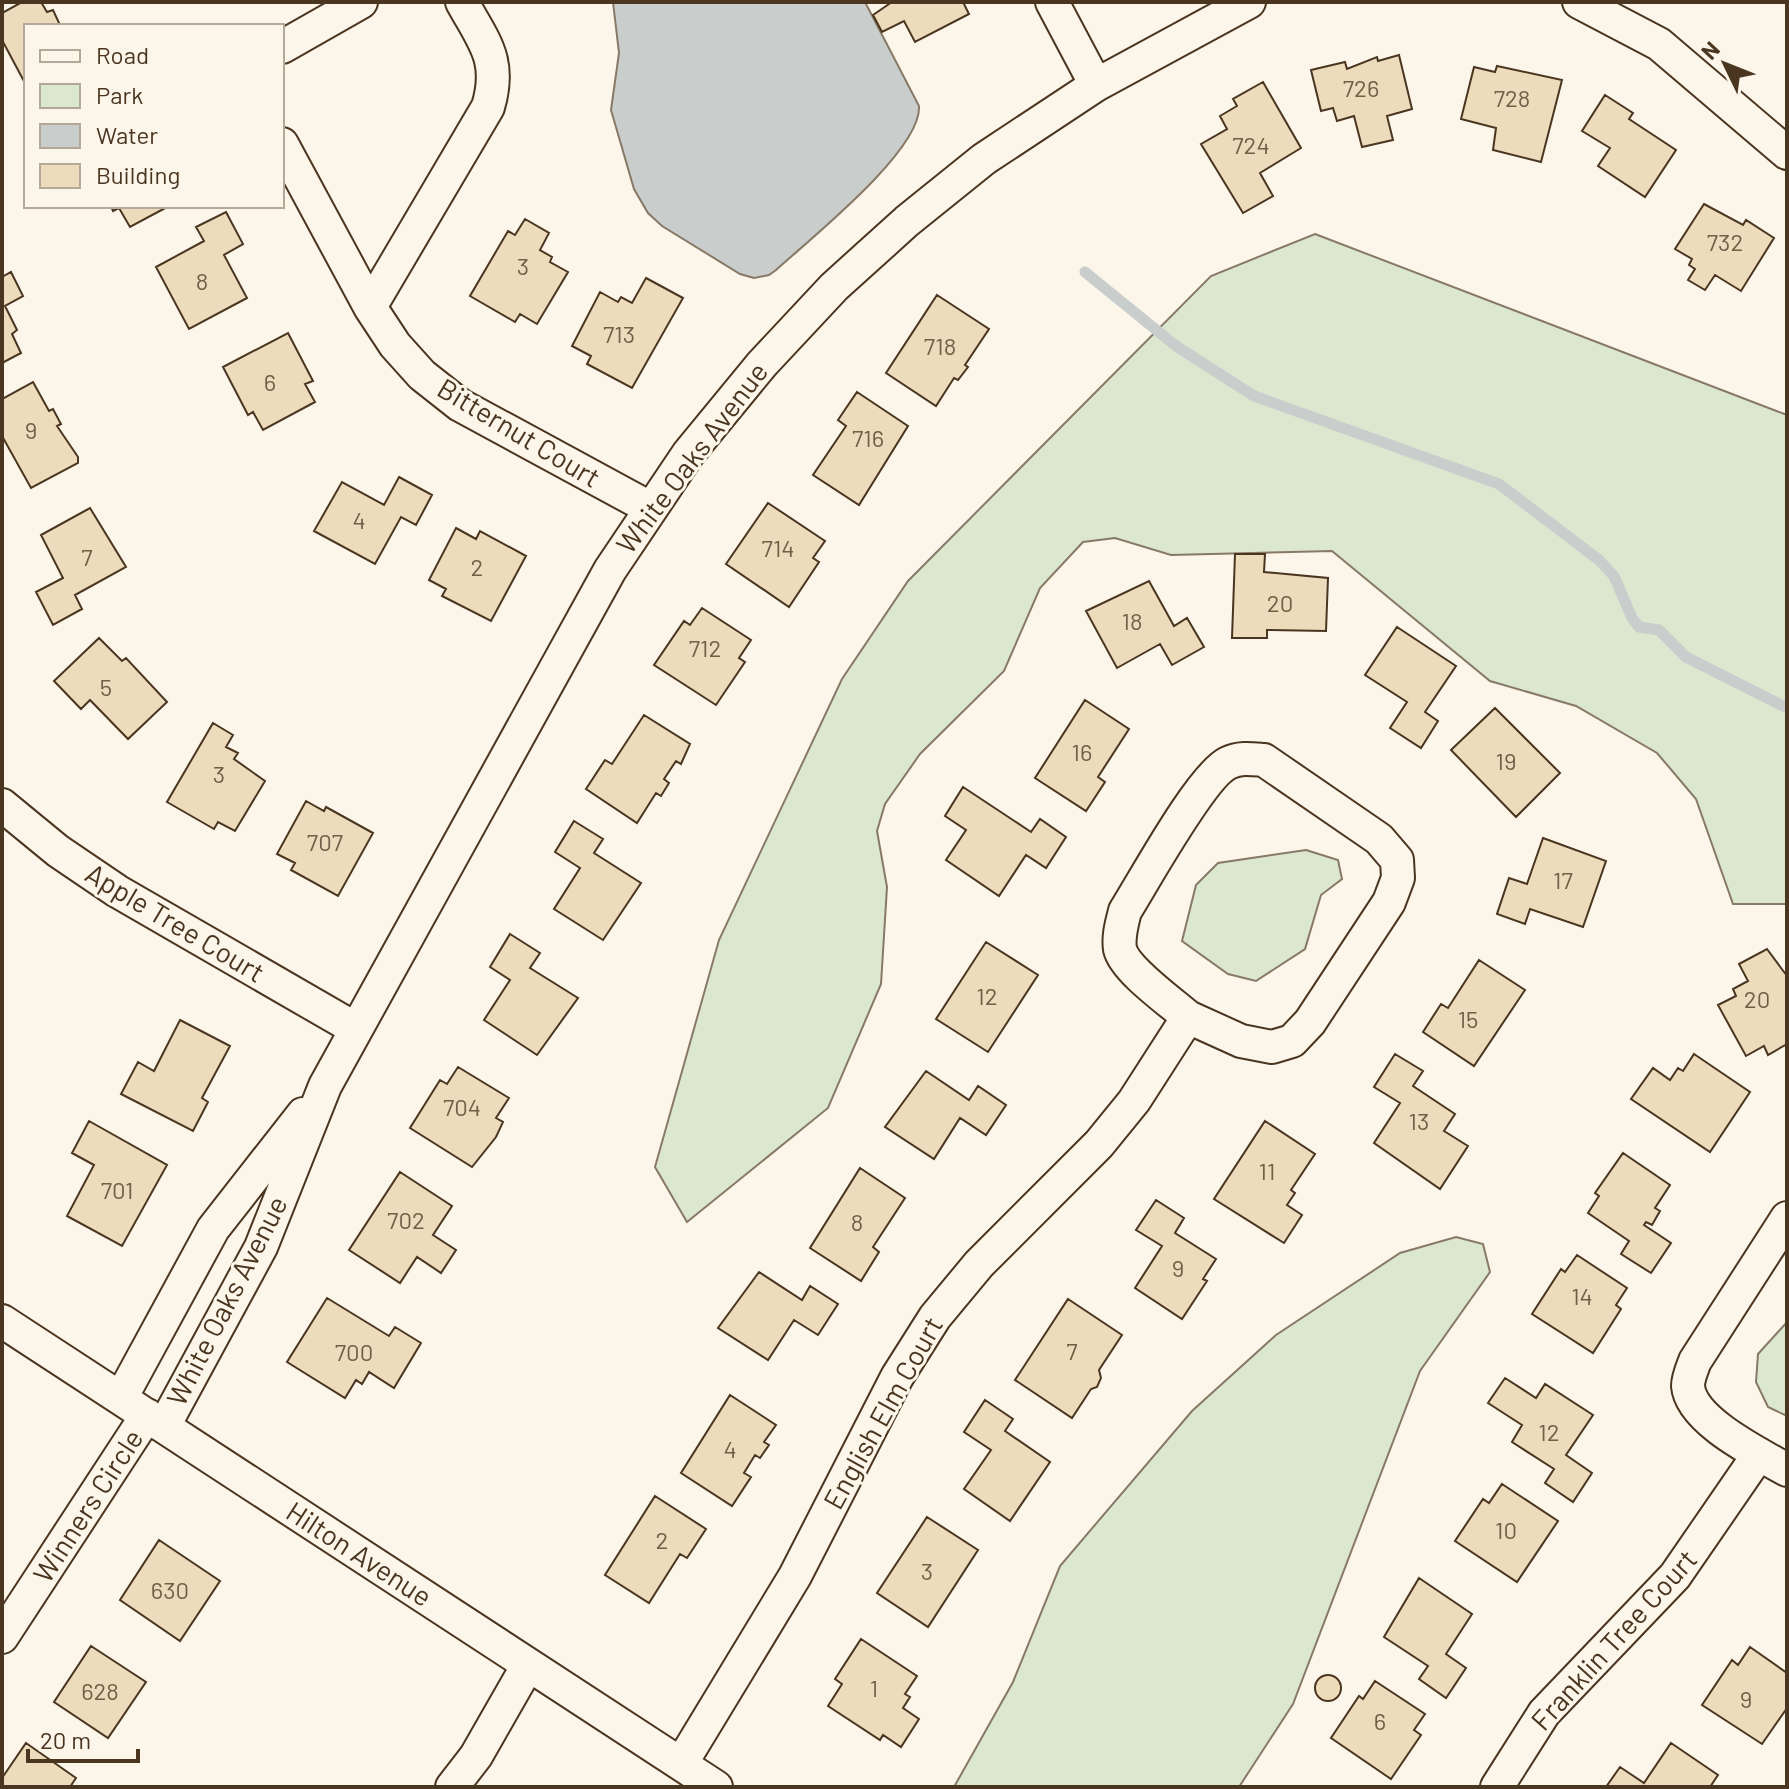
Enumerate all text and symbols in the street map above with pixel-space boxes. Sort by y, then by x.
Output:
legend [24,24,284,208]
north arrow [1685,24,1765,104]
text: N [1695,35,1724,64]
text: Road [96,40,149,69]
house number: 726 [1343,73,1379,102]
text: Park [96,80,143,109]
house number: 728 [1494,83,1530,112]
text: Water [96,120,158,149]
house number: 724 [1232,130,1270,159]
text: Building [96,160,180,189]
house number: 732 [1707,227,1743,256]
house number: 3 [517,251,529,280]
house number: 8 [196,266,208,295]
house number: 713 [603,319,635,348]
house number: 718 [924,331,956,360]
street label: White Oaks Avenue [608,355,774,560]
house number: 6 [264,367,276,396]
street label: Bitternut Court [432,370,607,494]
house number: 9 [25,415,37,444]
house number: 716 [852,423,884,452]
house number: 4 [352,505,366,534]
house number: 714 [761,533,795,562]
house number: 7 [81,542,93,571]
house number: 2 [471,552,483,581]
house number: 20 [1267,588,1293,617]
house number: 18 [1122,606,1142,635]
house number: 712 [689,633,721,662]
house number: 5 [100,672,112,701]
house number: 16 [1072,737,1092,766]
house number: 19 [1496,746,1516,775]
house number: 3 [213,759,225,788]
house number: 707 [307,827,343,856]
street label: Apple Tree Court [80,855,271,989]
house number: 17 [1553,865,1573,894]
house number: 12 [976,981,998,1010]
house number: 20 [1744,984,1770,1013]
house number: 15 [1458,1004,1478,1033]
house number: 704 [443,1092,481,1121]
house number: 13 [1409,1106,1429,1135]
house number: 11 [1259,1156,1275,1185]
house number: 701 [101,1175,133,1204]
street label: White Oaks Avenue [159,1190,294,1411]
house number: 702 [387,1205,425,1234]
house number: 8 [851,1207,863,1236]
house number: 9 [1172,1253,1184,1282]
house number: 14 [1571,1281,1593,1310]
street label: English Elm Court [815,1310,949,1515]
house number: 7 [1066,1336,1078,1365]
house number: 700 [335,1337,373,1366]
house number: 12 [1538,1417,1560,1446]
street label: Winners Circle [25,1422,149,1588]
house number: 4 [723,1434,737,1463]
street label: Hilton Avenue [280,1494,439,1613]
house number: 10 [1495,1515,1517,1544]
house number: 2 [656,1525,668,1554]
street label: Franklin Tree Court [1523,1542,1703,1737]
house number: 3 [921,1556,933,1585]
house number: 630 [151,1575,189,1604]
house number: 1 [870,1673,878,1702]
house number: 628 [81,1676,119,1705]
house number: 9 [1740,1684,1752,1713]
house number: 6 [1374,1706,1386,1735]
scale bar [28,1713,138,1763]
text: 20 m [40,1725,91,1754]

